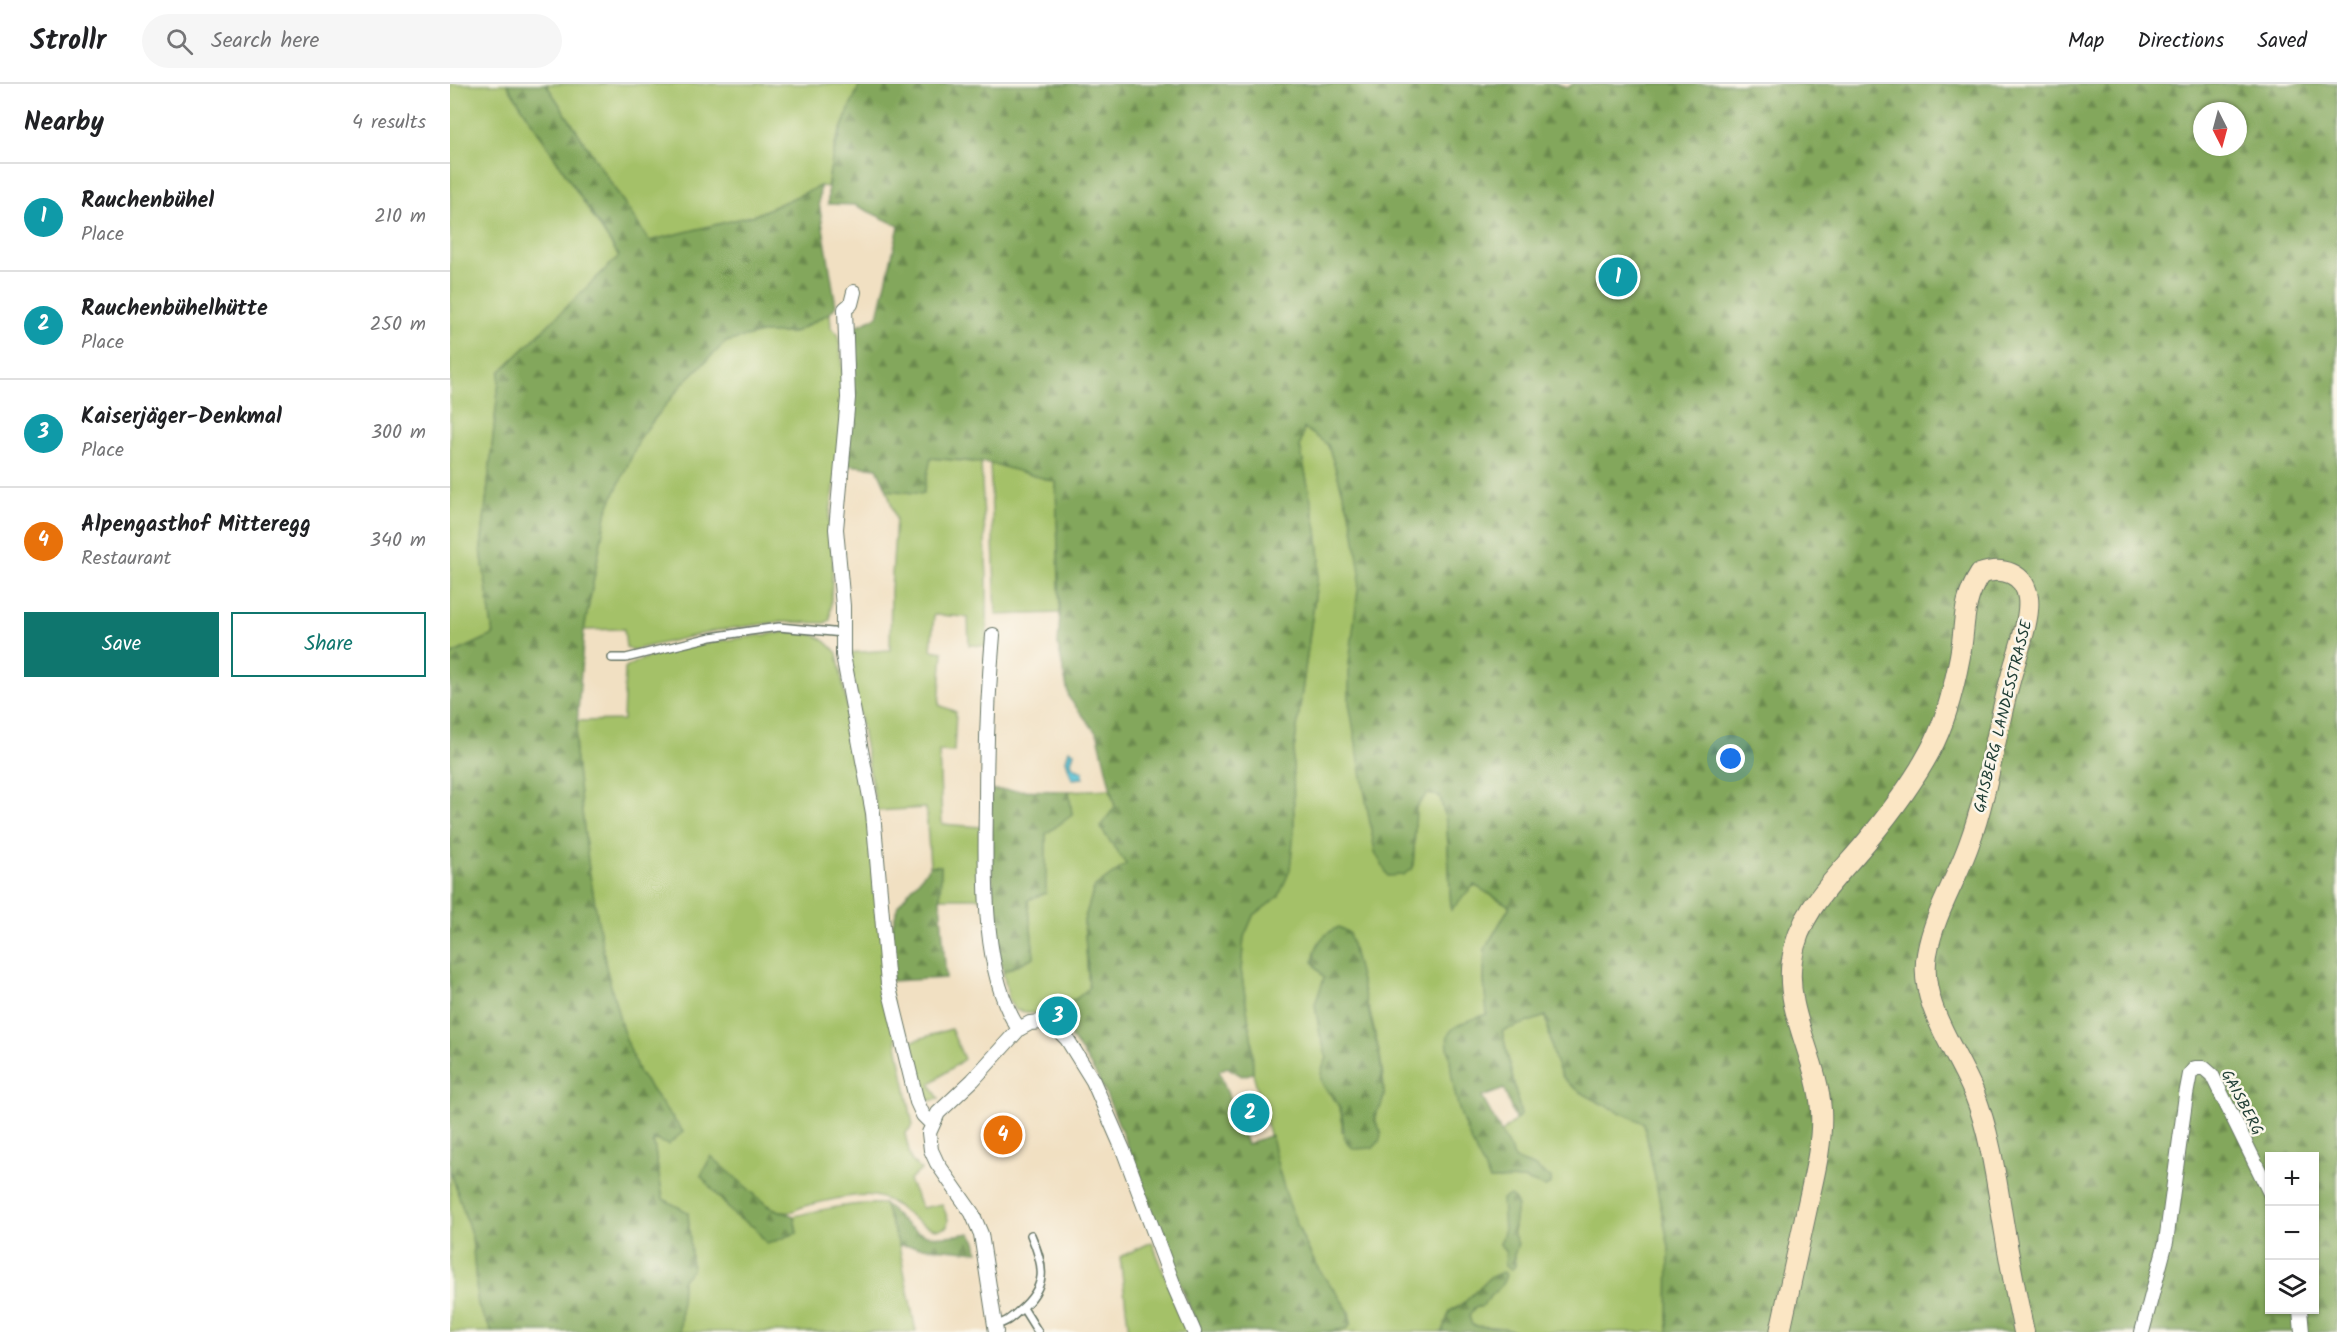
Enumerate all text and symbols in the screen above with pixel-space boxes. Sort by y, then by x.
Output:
search box [142,14,562,68]
text: Strollr [30,19,106,64]
text: Search here [211,24,320,59]
icon: search [163,25,196,58]
text: Map [2068,25,2104,58]
text: Directions [2137,25,2224,58]
text: Saved [2257,25,2307,58]
text: Nearby [24,102,104,144]
north arrow [2193,102,2247,156]
text: 4 results [352,107,426,139]
text: Rauchenbühel [81,184,214,219]
text: 1 [40,201,47,233]
text: 210 m [374,201,426,233]
text: Place [81,219,124,251]
pin: 1 [1598,254,1638,300]
text: Rauchenbühelhütte [81,292,268,327]
text: 2 [38,309,49,341]
text: 250 m [370,309,426,341]
text: Place [81,327,124,359]
text: Kaiserjäger-Denkmal [81,400,282,435]
text: 3 [38,417,49,449]
text: 300 m [371,417,426,449]
text: Place [81,435,124,467]
text: Alpengasthof Mitteregg [81,508,311,543]
text: 4 [38,525,49,557]
text: 340 m [370,525,426,557]
text: Restaurant [81,543,171,575]
button: Save [24,612,219,677]
button: Share [231,612,426,677]
street label: GAISBERG LANDESSTRASSE [1967,617,2040,815]
your location [1716,744,1745,773]
pin: 3 [1038,994,1078,1038]
street label: GAISBERG [2214,1065,2270,1140]
pin: 2 [1230,1090,1270,1136]
pin: 4 [984,1112,1022,1158]
map controls [2265,1152,2319,1314]
button: + [2265,1152,2319,1206]
button: − [2265,1206,2319,1260]
button: layers [2265,1260,2319,1314]

